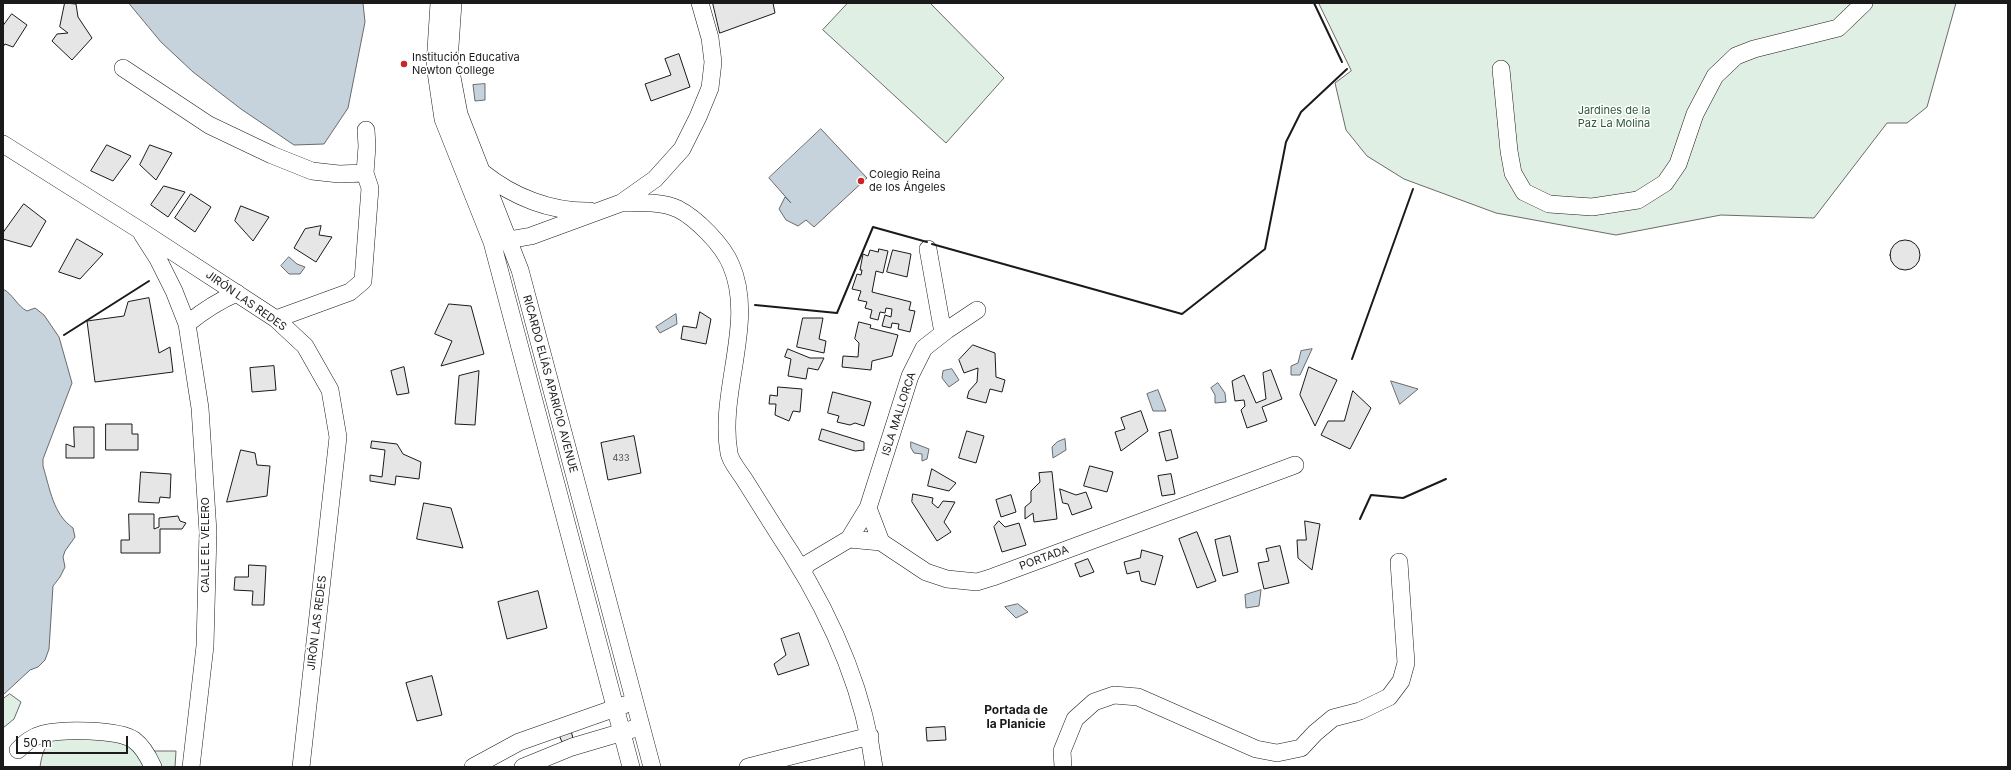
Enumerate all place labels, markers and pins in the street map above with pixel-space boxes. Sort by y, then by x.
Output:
place label: Institución Educativa Newton College [412,51,520,77]
marker: Institución Educativa Newton College [399,59,409,69]
place label: Colegio Reina de los Ángeles [869,168,946,194]
marker: Colegio Reina de los Ángeles [856,176,866,186]

